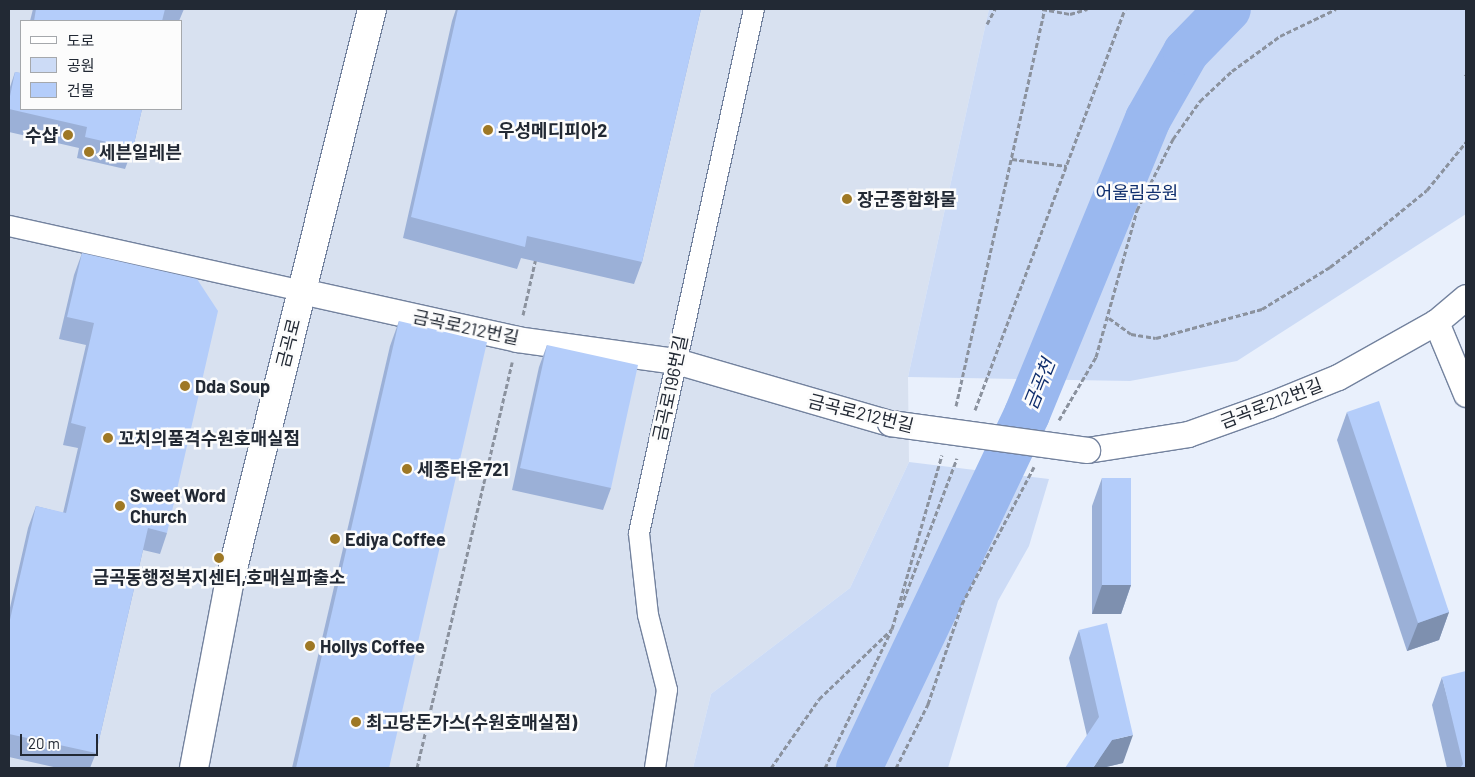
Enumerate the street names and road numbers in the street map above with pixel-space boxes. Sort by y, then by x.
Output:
street label: 금곡로212번길 [411,305,521,349]
street label: 금곡로 [272,316,304,370]
street label: 금곡로196번길 [648,333,692,443]
street label: 금곡로212번길 [1217,374,1325,432]
street label: 금곡로212번길 [806,389,916,437]

